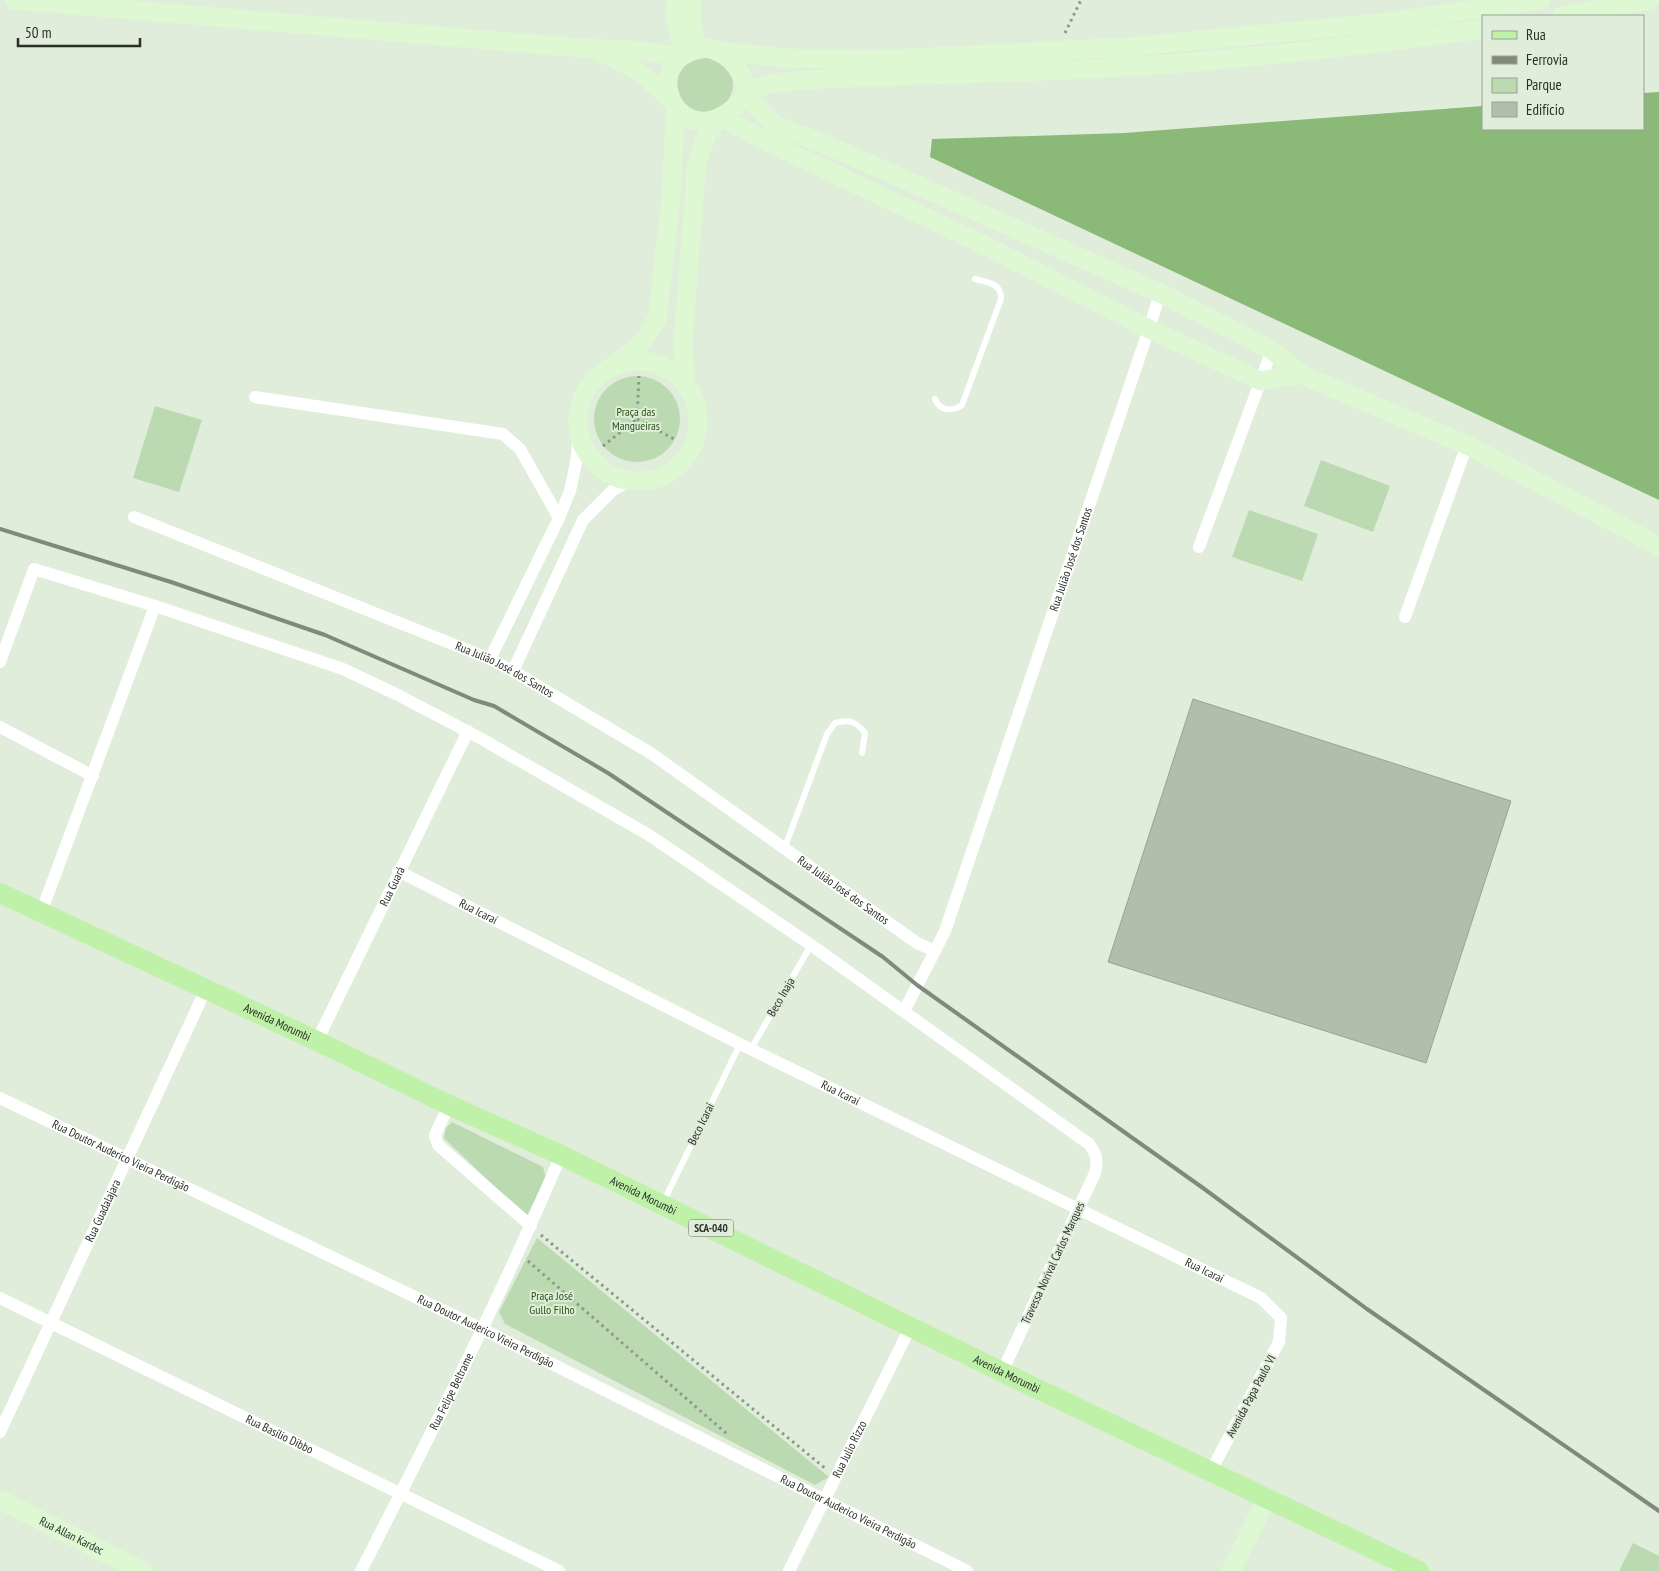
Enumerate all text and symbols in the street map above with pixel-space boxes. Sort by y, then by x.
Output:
scale bar [18,15,140,47]
legend [1482,15,1644,130]
text: 50 m [25,23,51,42]
text: Rua [1526,25,1546,44]
text: Ferrovia [1526,50,1568,69]
text: Parque [1526,75,1562,94]
text: Edifício [1526,100,1564,119]
park label: Praça das Mangueiras [612,404,660,433]
street label: Rua Julião José dos Santos [1046,505,1095,613]
street label: Rua Julião José dos Santos [453,638,557,701]
street label: Rua Julião José dos Santos [795,852,892,928]
street label: Rua Guará [376,864,408,908]
street label: Rua Icaraí [457,895,501,927]
street label: Beco Inaja [763,974,798,1019]
street label: Avenida Morumbi [242,1000,313,1044]
street label: Rua Icaraí [819,1077,863,1108]
street label: Beco Icaraí [684,1100,717,1147]
street label: Rua Doutor Auderico Vieira Perdigão [50,1116,192,1195]
street label: Avenida Morumbi [608,1172,679,1218]
street label: Rua Guadalajara [81,1177,124,1244]
street label: Travessa Norival Carlos Marques [1018,1199,1087,1326]
road number: SCA-040 [688,1220,734,1236]
street label: Rua Icaraí [1183,1254,1227,1286]
park label: Praça José Gullo Filho [529,1288,575,1317]
street label: Rua Doutor Auderico Vieira Perdigão [415,1291,557,1371]
street label: Rua Felipe Beltrame [426,1350,476,1432]
street label: Avenida Morumbi [971,1351,1043,1396]
street label: Avenida Papa Paulo VI [1222,1352,1279,1440]
street label: Rua Basílio Dibbo [244,1411,316,1457]
street label: Rua Julio Rizzo [829,1418,870,1480]
street label: Rua Doutor Auderico Vieira Perdigão [778,1471,919,1552]
street label: Rua Allan Kardec [37,1513,107,1558]

